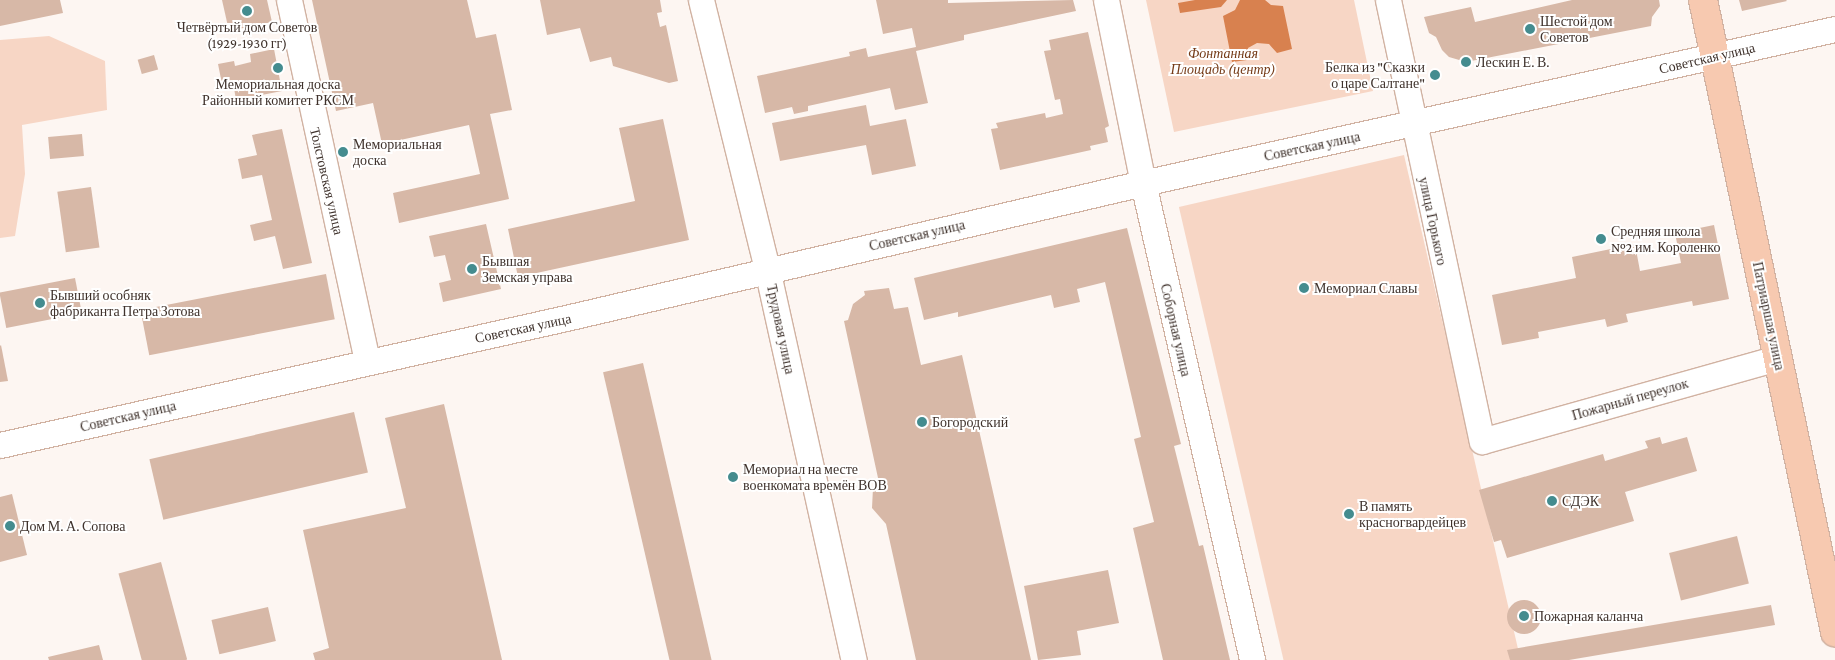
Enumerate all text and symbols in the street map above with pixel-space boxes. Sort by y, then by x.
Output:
marker: Четвёртый дом Советов (1929-1930 гг) [241,5,253,17]
place label: Шестой дом Советов [1540,13,1613,46]
place label: Четвёртый дом Советов (1929-1930 гг) [177,19,317,52]
marker: Шестой дом Советов [1524,23,1536,35]
street label: Советская улица [1657,39,1757,77]
park label: Фонтанная Площадь (центр) [1171,45,1275,78]
place label: Лескин Е. В. [1476,54,1550,70]
marker: Лескин Е. В. [1460,56,1472,68]
place label: Белка из "Сказки о царе Салтане" [1325,59,1425,92]
marker: Мемориальная доска Районный комитет РКСМ [272,62,284,74]
marker: Белка из "Сказки о царе Салтане" [1429,69,1441,81]
place label: Мемориальная доска Районный комитет РКСМ [202,76,354,108]
street label: Толстовская улица [306,126,348,236]
street label: Советская улица [1262,128,1362,164]
place label: Мемориальная доска [353,136,442,168]
marker: Мемориальная доска [337,146,349,158]
street label: улица Горького [1415,175,1451,267]
street label: Советская улица [867,216,967,254]
place label: Средняя школа №2 им. Короленко [1611,223,1720,256]
marker: Средняя школа №2 им. Короленко [1595,233,1607,245]
place label: Бывшая Земская управа [482,253,573,286]
street label: Патриаршая улица [1749,260,1789,372]
marker: Бывшая Земская управа [466,263,478,275]
place label: Мемориал Славы [1314,280,1417,296]
street label: Соборная улица [1157,282,1195,378]
marker: Мемориал Славы [1298,282,1310,294]
street label: Трудовая улица [763,283,799,375]
place label: Бывший особняк фабриканта Петра Зотова [50,287,200,320]
marker: Бывший особняк фабриканта Петра Зотова [34,297,46,309]
street label: Советская улица [473,310,573,346]
street label: Пожарный переулок [1570,374,1690,424]
street label: Советская улица [78,397,178,435]
place label: Богородский [932,414,1008,430]
marker: Богородский [916,416,928,428]
place label: Мемориал на месте военкомата времён ВОВ [743,461,887,494]
marker: Мемориал на месте военкомата времён ВОВ [727,471,739,483]
place label: СДЭК [1562,493,1599,509]
marker: СДЭК [1546,495,1558,507]
place label: В память красногвардейцев [1359,498,1466,530]
marker: В память красногвардейцев [1343,508,1355,520]
place label: Дом М. А. Сопова [20,518,125,534]
marker: Дом М. А. Сопова [4,520,16,532]
place label: Пожарная каланча [1534,608,1643,624]
marker: Пожарная каланча [1518,610,1530,622]

